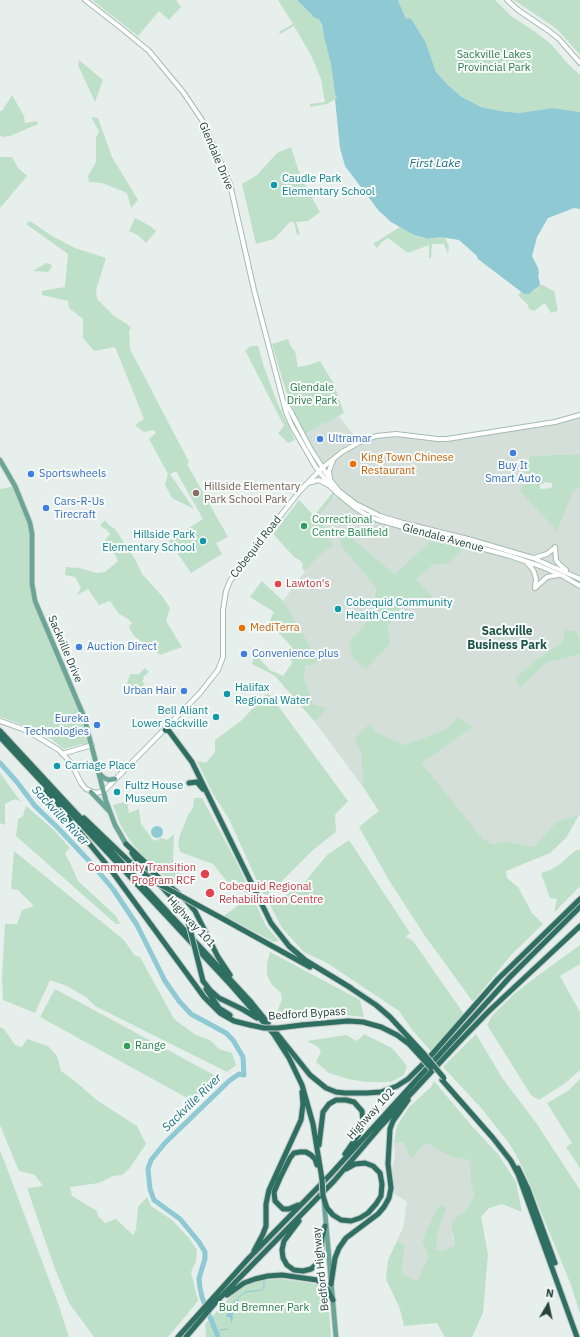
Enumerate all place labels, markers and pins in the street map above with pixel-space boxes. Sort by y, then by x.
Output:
place label: Caudle Park Elementary School [282,172,375,198]
marker: Caudle Park Elementary School [269,180,279,190]
place label: Ultramar [328,432,372,446]
marker: Ultramar [315,434,325,444]
marker: Buy It Smart Auto [508,448,518,458]
place label: King Town Chinese Restaurant [361,451,454,477]
marker: King Town Chinese Restaurant [348,459,358,469]
place label: Buy It Smart Auto [485,459,541,485]
place label: Sportswheels [39,467,106,481]
marker: Sportswheels [26,469,36,479]
place label: Hillside Elementary Park School Park [204,480,300,506]
marker: Hillside Elementary Park School Park [191,488,201,498]
place label: Cars-R-Us Tirecraft [54,495,104,521]
marker: Cars-R-Us Tirecraft [41,503,51,513]
place label: Correctional Centre Ballfield [312,513,388,539]
marker: Correctional Centre Ballfield [299,521,309,531]
place label: Hillside Park Elementary School [102,528,195,554]
marker: Hillside Park Elementary School [198,536,208,546]
place label: Lawton's [286,577,330,591]
marker: Lawton's [273,579,283,589]
place label: Cobequid Community Health Centre [346,596,453,622]
marker: Cobequid Community Health Centre [333,604,343,614]
place label: MediTerra [250,621,300,635]
marker: MediTerra [237,623,247,633]
place label: Auction Direct [87,640,157,654]
marker: Auction Direct [74,642,84,652]
place label: Convenience plus [252,647,339,661]
marker: Convenience plus [239,649,249,659]
place label: Halifax Regional Water [235,681,310,707]
place label: Urban Hair [123,684,176,698]
marker: Urban Hair [179,686,189,696]
marker: Halifax Regional Water [222,689,232,699]
place label: Bell Aliant Lower Sackville [132,704,208,730]
place label: Eureka Technologies [24,712,89,738]
marker: Bell Aliant Lower Sackville [211,712,221,722]
marker: Eureka Technologies [92,720,102,730]
place label: Carriage Place [65,759,136,773]
marker: Carriage Place [52,761,62,771]
place label: Fultz House Museum [125,779,183,805]
marker: Fultz House Museum [112,787,122,797]
place label: Community Transition Program RCF [88,861,196,887]
marker: Community Transition Program RCF [199,868,211,880]
place label: Cobequid Regional Rehabilitation Centre [219,880,323,906]
marker: Cobequid Regional Rehabilitation Centre [204,887,216,899]
place label: Range [135,1039,166,1053]
marker: Range [122,1041,132,1051]

